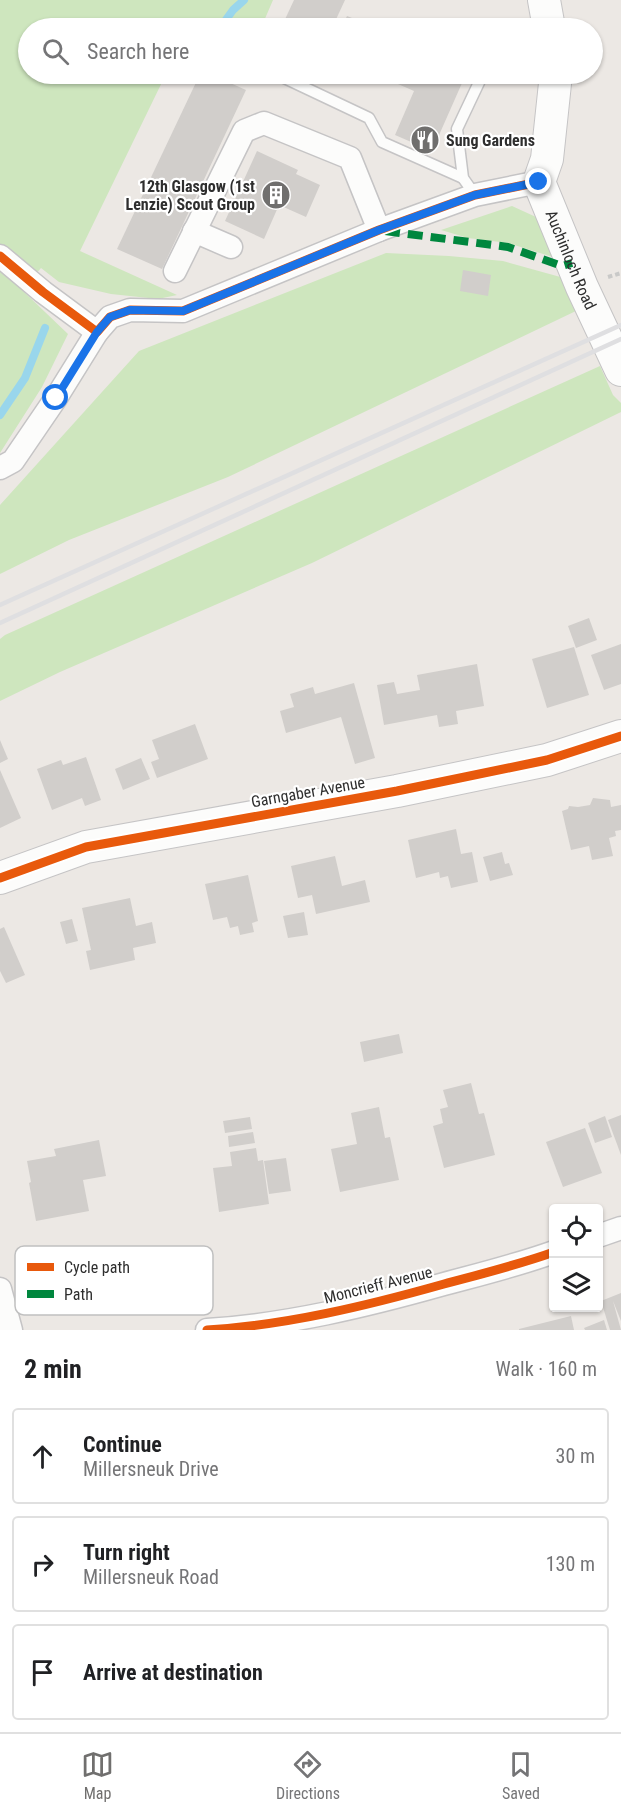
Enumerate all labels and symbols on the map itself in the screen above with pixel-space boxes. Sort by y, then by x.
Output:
restaurant icon: Sung Gardens [409,124,441,156]
place label: Sung Gardens [446,131,535,150]
route end [525,168,551,194]
place label: 12th Glasgow (1st Lenzie) Scout Group [125,177,255,214]
building icon: 12th Glasgow (1st Lenzie) Scout Group [260,179,292,211]
street label: Auchinloch Road [542,207,601,313]
route start [42,384,68,410]
street label: Garngaber Avenue [250,773,366,811]
legend [15,1246,213,1315]
text: Cycle path [64,1258,130,1277]
street label: Moncrieff Avenue [322,1262,434,1308]
text: Path [64,1285,93,1304]

